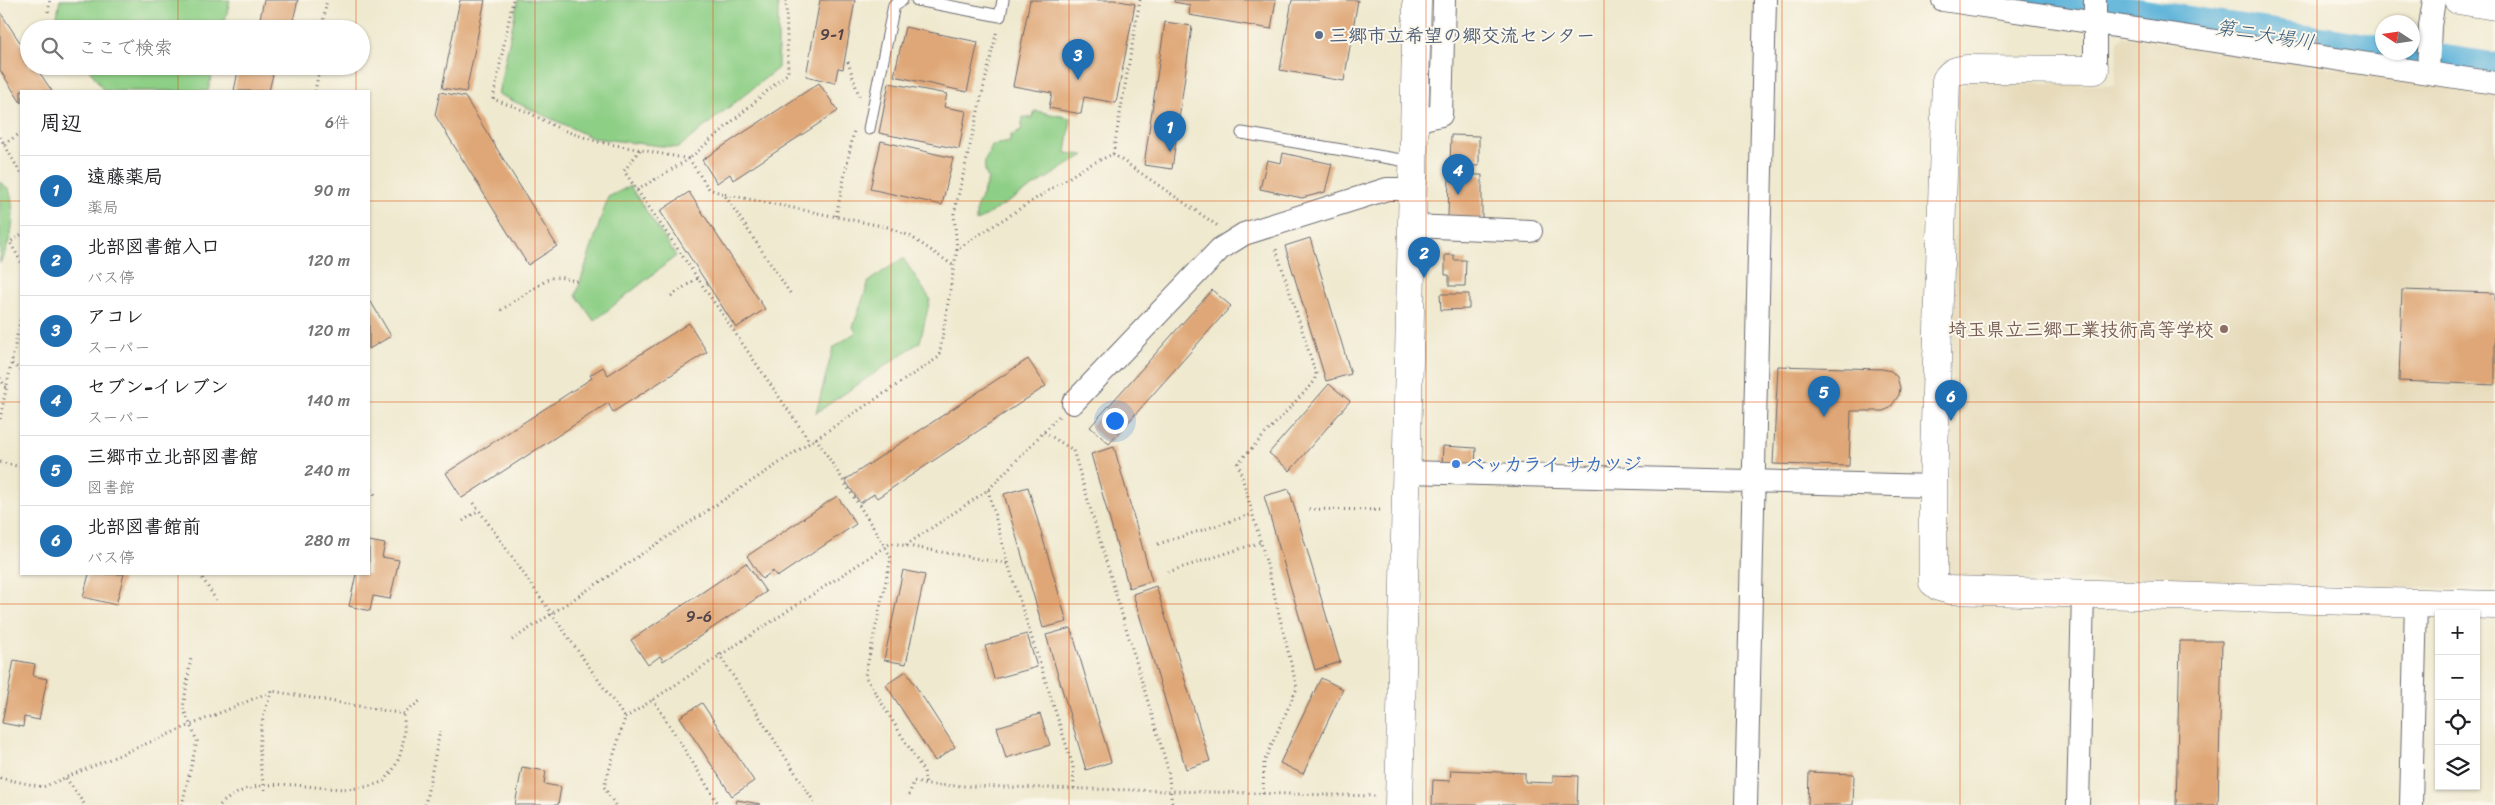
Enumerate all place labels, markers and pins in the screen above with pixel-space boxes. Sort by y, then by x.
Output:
place label: 三郷市立希望の郷交流センター [1329,19,1595,52]
marker: 三郷市立希望の郷交流センター [1313,29,1325,41]
pin: 3 [1062,39,1094,80]
pin: 1 [1154,111,1186,152]
pin: 4 [1442,154,1474,195]
pin: 2 [1408,237,1440,278]
place label: 埼玉県立三郷工業技術高等学校 [1948,313,2214,346]
marker: 埼玉県立三郷工業技術高等学校 [2218,323,2230,335]
pin: 5 [1808,376,1840,417]
pin: 6 [1935,380,1967,421]
place label: ベッカライ サカツジ [1466,448,1642,481]
marker: ベッカライ サカツジ [1450,458,1462,470]

